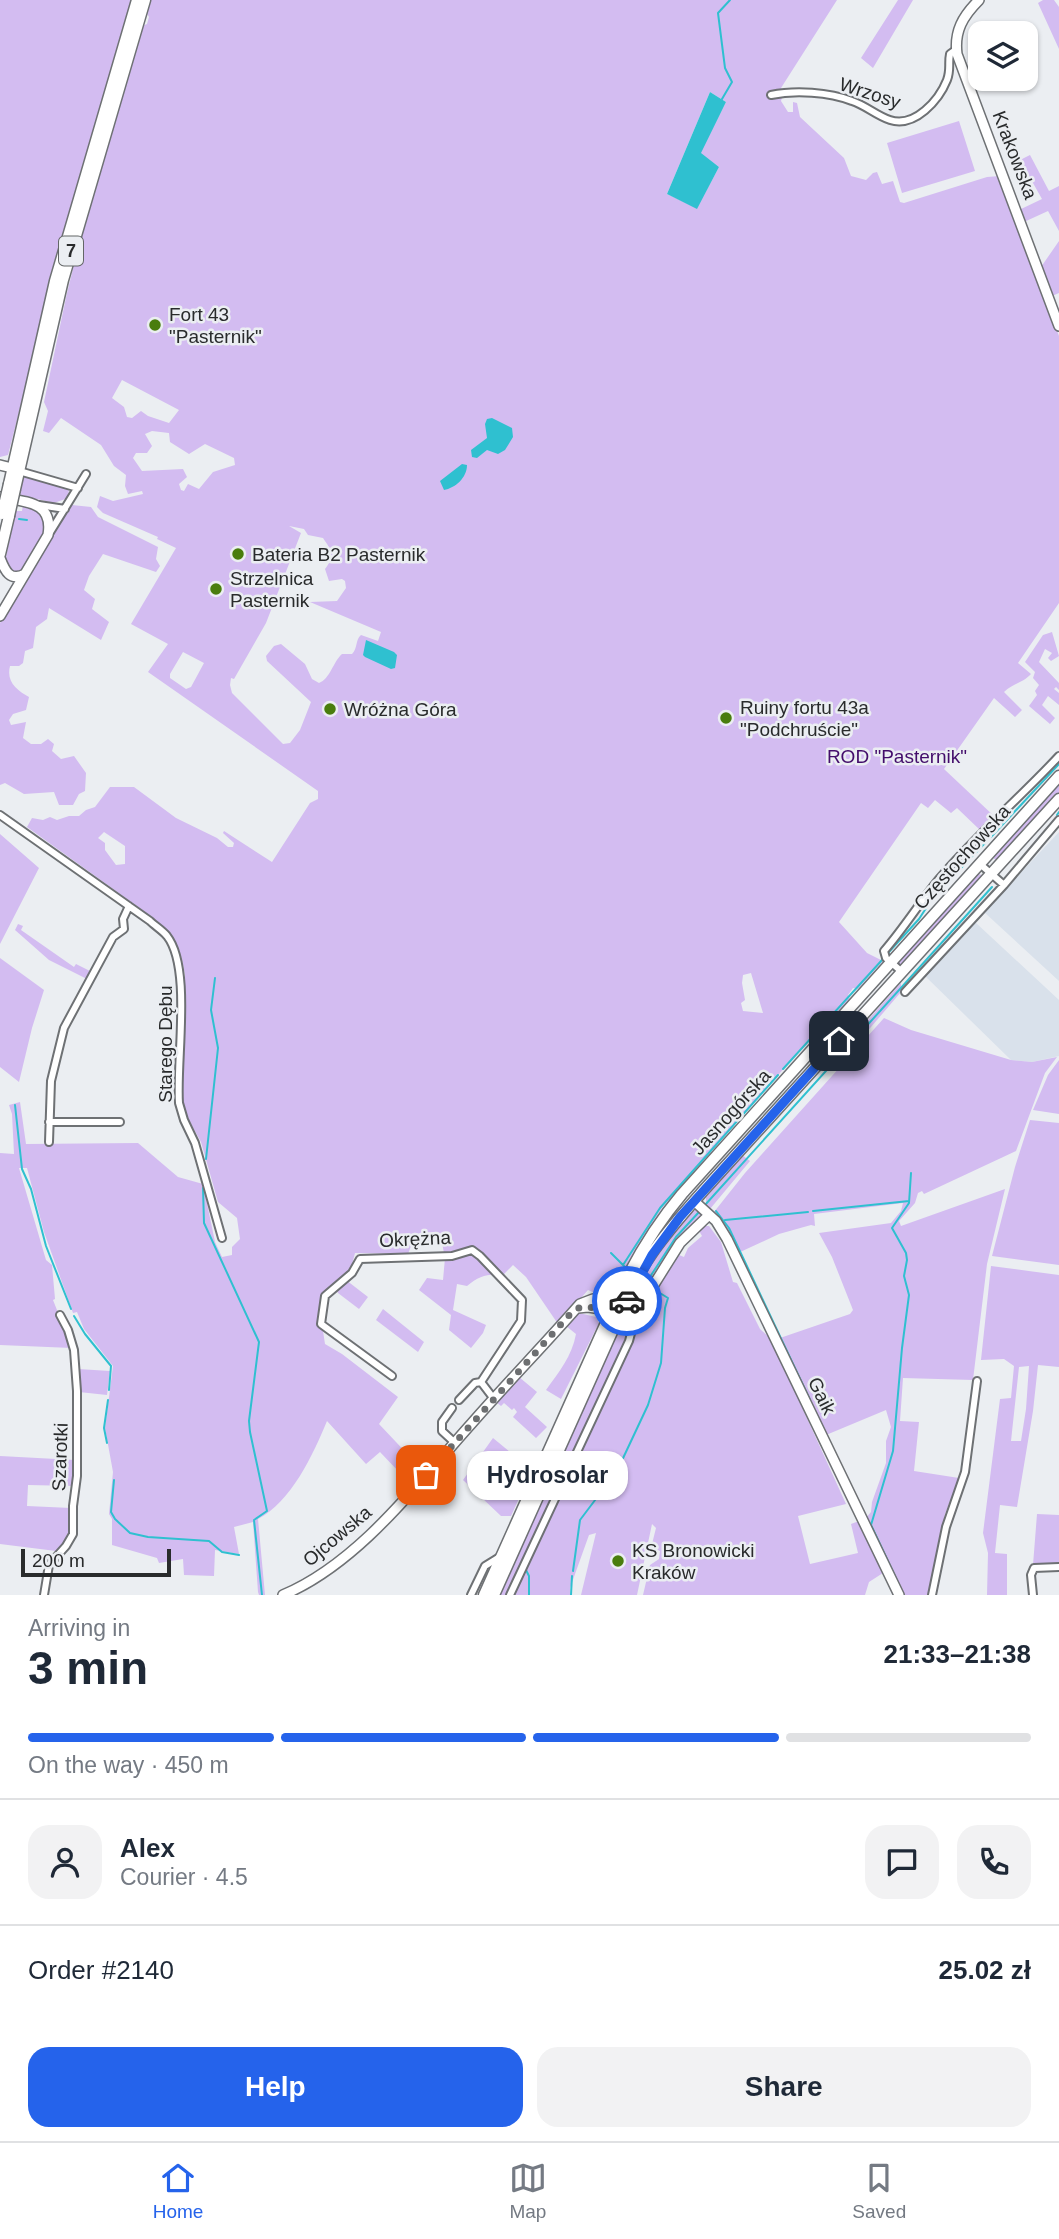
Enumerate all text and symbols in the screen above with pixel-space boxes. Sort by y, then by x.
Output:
map controls [968,21,1038,91]
button: layers [968,21,1038,91]
street label: Wrzosy [837,73,904,113]
street label: Krakowska [989,108,1042,203]
road number: 7 [59,236,83,265]
place label: Fort 43 "Pasternik" [169,304,262,347]
marker: Fort 43 "Pasternik" [147,317,163,333]
place label: Bateria B2 Pasternik [252,544,426,565]
marker: Bateria B2 Pasternik [230,546,246,562]
place label: Strzelnica Pasternik [230,568,314,611]
marker: Strzelnica Pasternik [208,581,224,597]
place label: Ruiny fortu 43a "Podchruście" [740,697,869,740]
place label: Wróżna Góra [344,699,457,720]
marker: Wróżna Góra [322,701,338,717]
marker: Ruiny fortu 43a "Podchruście" [718,710,734,726]
park label: ROD "Pasternik" [827,746,967,767]
street label: Częstochowska [910,800,1015,913]
street label: Starego Dębu [155,985,176,1103]
pin [809,1011,869,1071]
icon: home [820,1022,858,1060]
street label: Jasnogórska [687,1065,775,1159]
street label: Okrężna [379,1227,452,1251]
courier [592,1266,662,1336]
icon: car [608,1282,646,1320]
street label: Gaik [804,1374,840,1419]
street label: Szarotki [48,1422,72,1492]
pin [396,1445,456,1505]
callout: Hydrosolar [468,1450,629,1500]
icon: bag [407,1456,445,1494]
text: Hydrosolar [487,1462,608,1488]
street label: Ojcowska [299,1501,376,1571]
place label: KS Bronowicki Kraków [632,1540,755,1583]
scale bar [21,1546,172,1578]
text: 200 m [32,1550,85,1571]
marker: KS Bronowicki Kraków [610,1553,626,1569]
text: Arriving in [28,1615,130,1641]
text: 21:33–21:38 [884,1639,1031,1669]
text: 3 min [28,1642,148,1694]
text: On the way · 450 m [28,1752,229,1778]
button: person [28,1825,102,1899]
button: chat [865,1825,939,1899]
button: phone [957,1825,1031,1899]
text: Alex [120,1833,175,1863]
text: Courier · 4.5 [120,1864,248,1890]
text: Order #2140 [28,1955,174,1985]
text: 25.02 zł [938,1955,1031,1985]
button: Help [28,2047,523,2127]
button: Share [537,2047,1031,2127]
tab: Home [153,2159,203,2223]
tab: Map [509,2159,547,2223]
tab: Saved [852,2159,906,2223]

